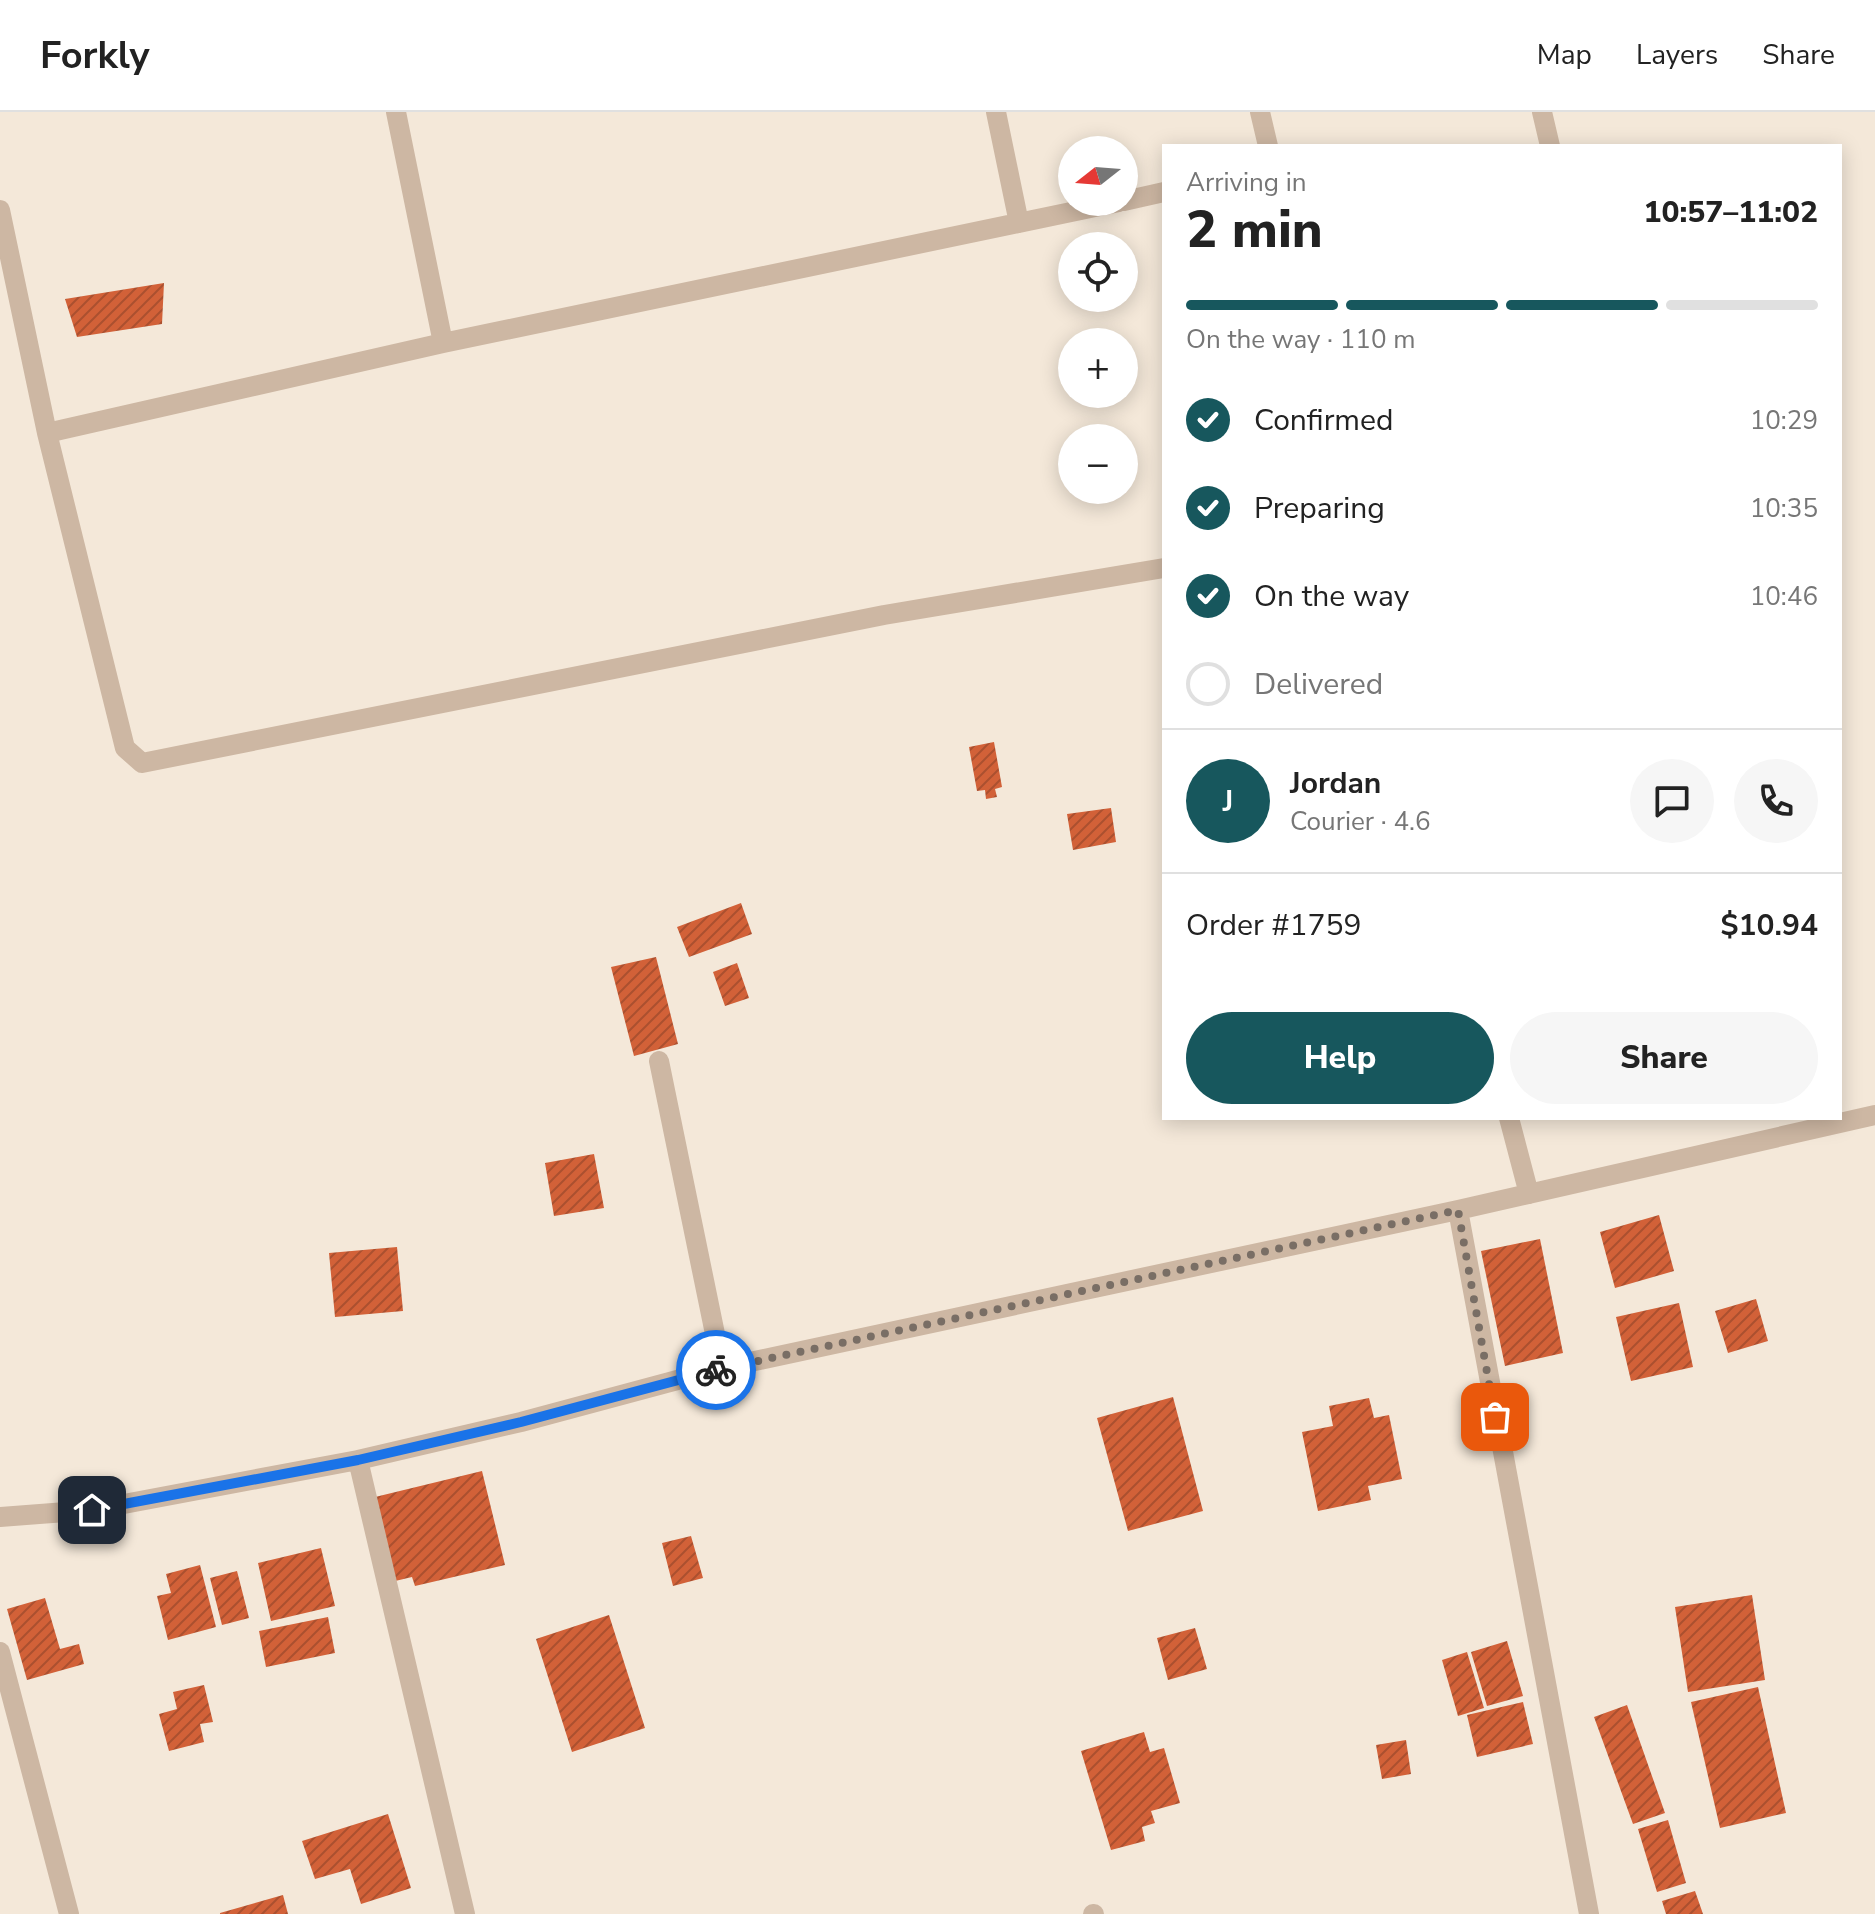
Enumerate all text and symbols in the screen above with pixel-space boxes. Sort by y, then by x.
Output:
text: Forkly [40,30,149,81]
text: Map [1537,36,1592,74]
text: Layers [1636,36,1718,74]
text: Share [1762,36,1835,74]
north arrow [1058,136,1138,216]
map controls [1058,136,1138,504]
text: Arriving in [1186,165,1307,200]
text: 10:57–11:02 [1643,192,1818,233]
text: 2 min [1186,194,1323,265]
button: locate [1058,232,1138,312]
text: On the way · 110 m [1186,322,1415,357]
button: + [1058,328,1138,408]
icon: check [1186,398,1230,442]
text: Confirmed [1254,400,1394,441]
text: 10:29 [1750,403,1818,438]
button: − [1058,424,1138,504]
icon: check [1186,486,1230,530]
text: Preparing [1254,488,1385,529]
text: 10:35 [1750,491,1818,526]
icon: check [1186,574,1230,618]
text: On the way [1254,576,1409,617]
text: 10:46 [1750,579,1818,614]
text: Delivered [1254,664,1383,705]
button: chat [1630,759,1714,843]
button: phone [1734,759,1818,843]
text: Jordan [1290,763,1381,804]
text: J [1223,781,1233,822]
text: Courier · 4.6 [1290,804,1431,839]
text: Order #1759 [1186,905,1361,946]
text: $10.94 [1721,905,1818,946]
button: Help [1186,1012,1494,1104]
button: Share [1510,1012,1818,1104]
courier [676,1330,756,1410]
icon: bike [694,1348,738,1392]
pin [1461,1383,1529,1451]
icon: bag [1473,1395,1517,1439]
pin [58,1476,126,1544]
icon: home [70,1488,114,1532]

